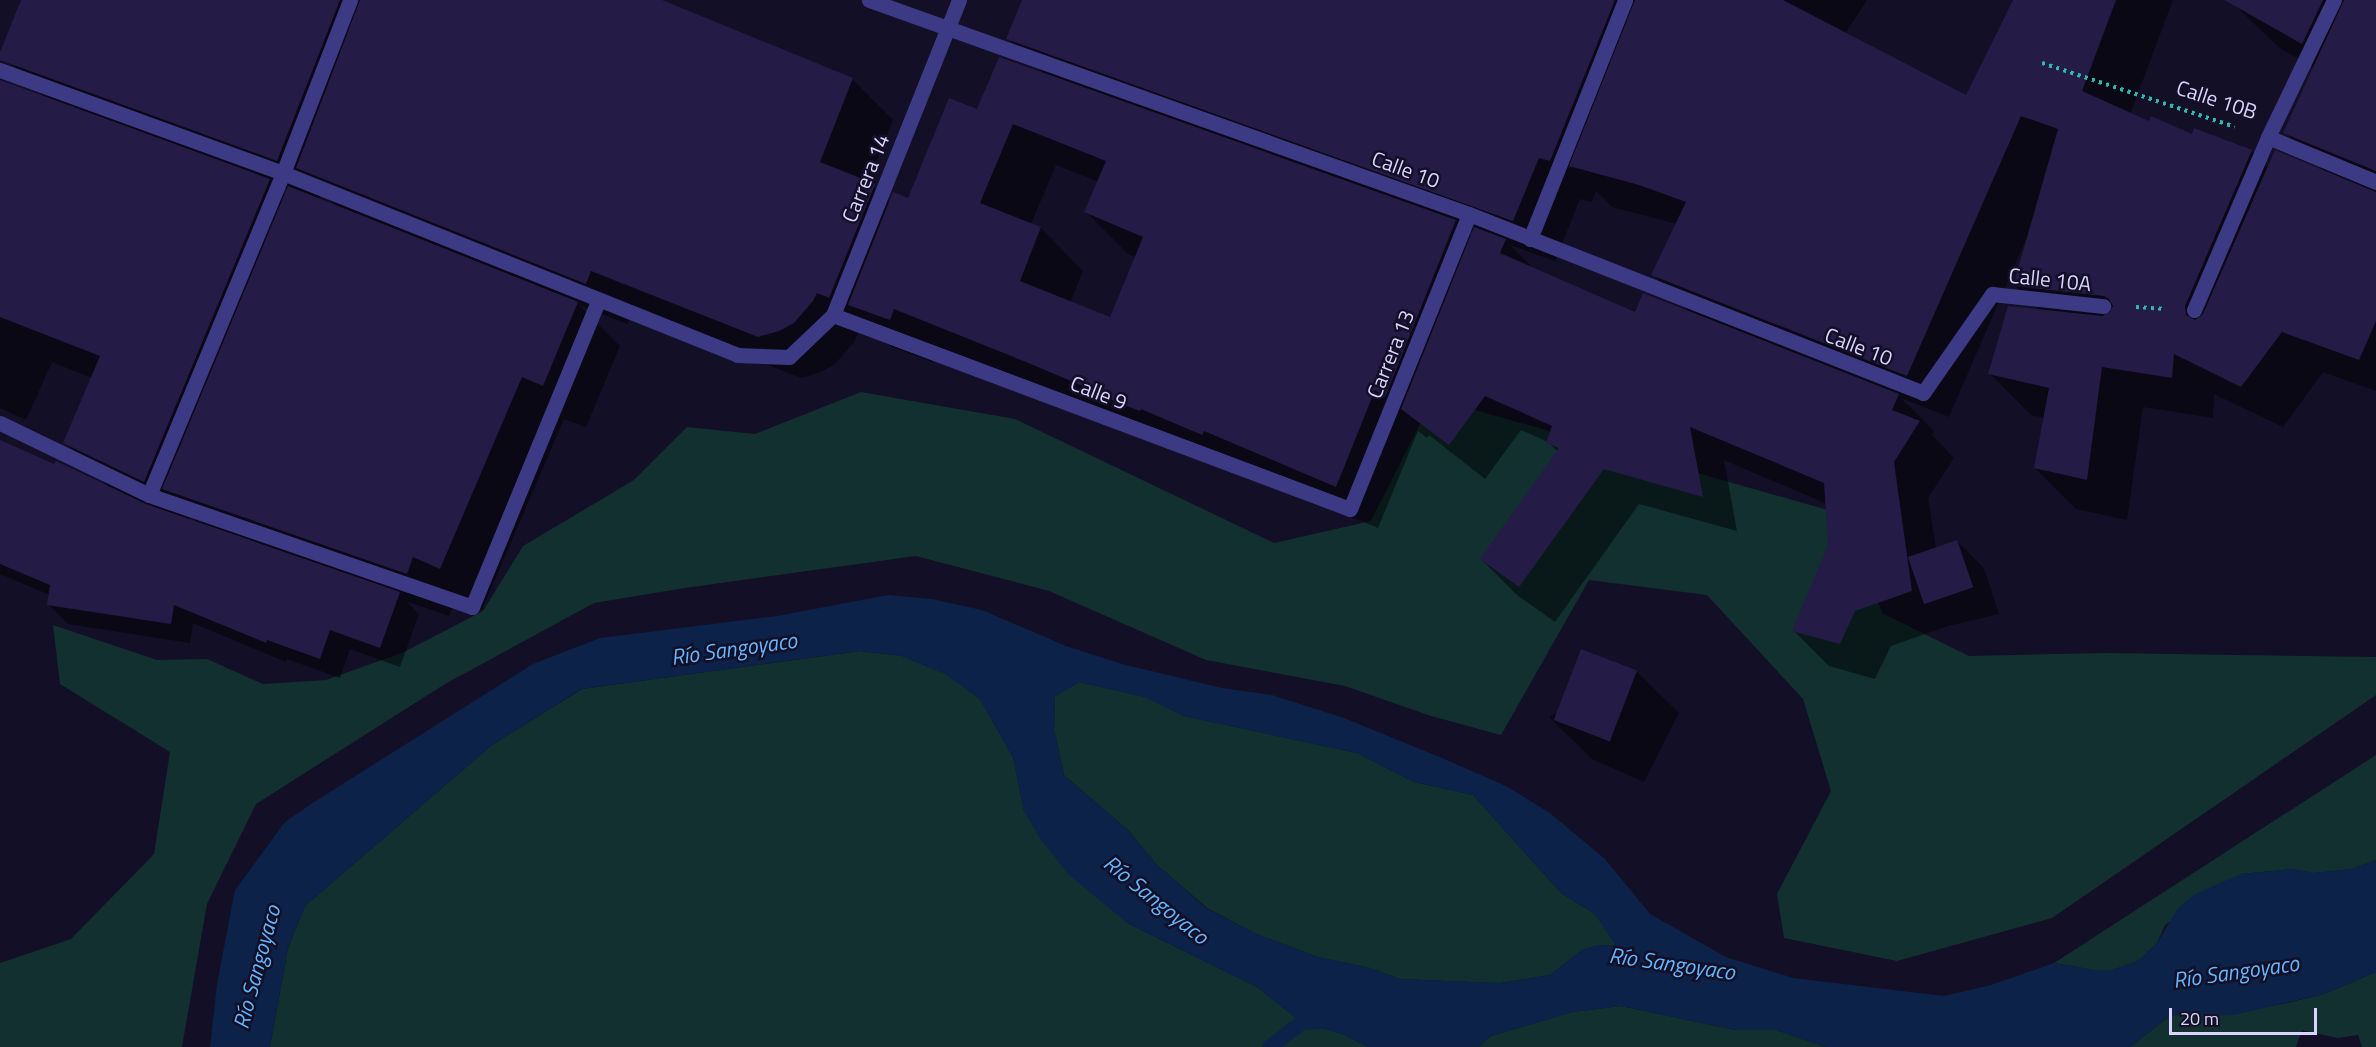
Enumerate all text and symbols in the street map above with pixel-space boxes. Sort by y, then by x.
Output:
street label: Calle 10B [2173,74,2261,124]
street label: Carrera 14 [836,130,894,226]
street label: Calle 10 [1369,145,1443,193]
street label: Calle 10A [2007,262,2093,296]
street label: Carrera 13 [1361,306,1419,402]
street label: Calle 10 [1822,322,1896,370]
street label: Calle 9 [1067,370,1131,414]
water label: Río Sangoyaco [669,627,799,671]
water label: Río Sangoyaco [1098,850,1214,950]
water label: Río Sangoyaco [228,902,286,1032]
water label: Río Sangoyaco [1607,942,1737,986]
water label: Río Sangoyaco [2171,950,2301,994]
scale bar [2172,996,2320,1034]
text: 20 m [2180,1005,2219,1032]

